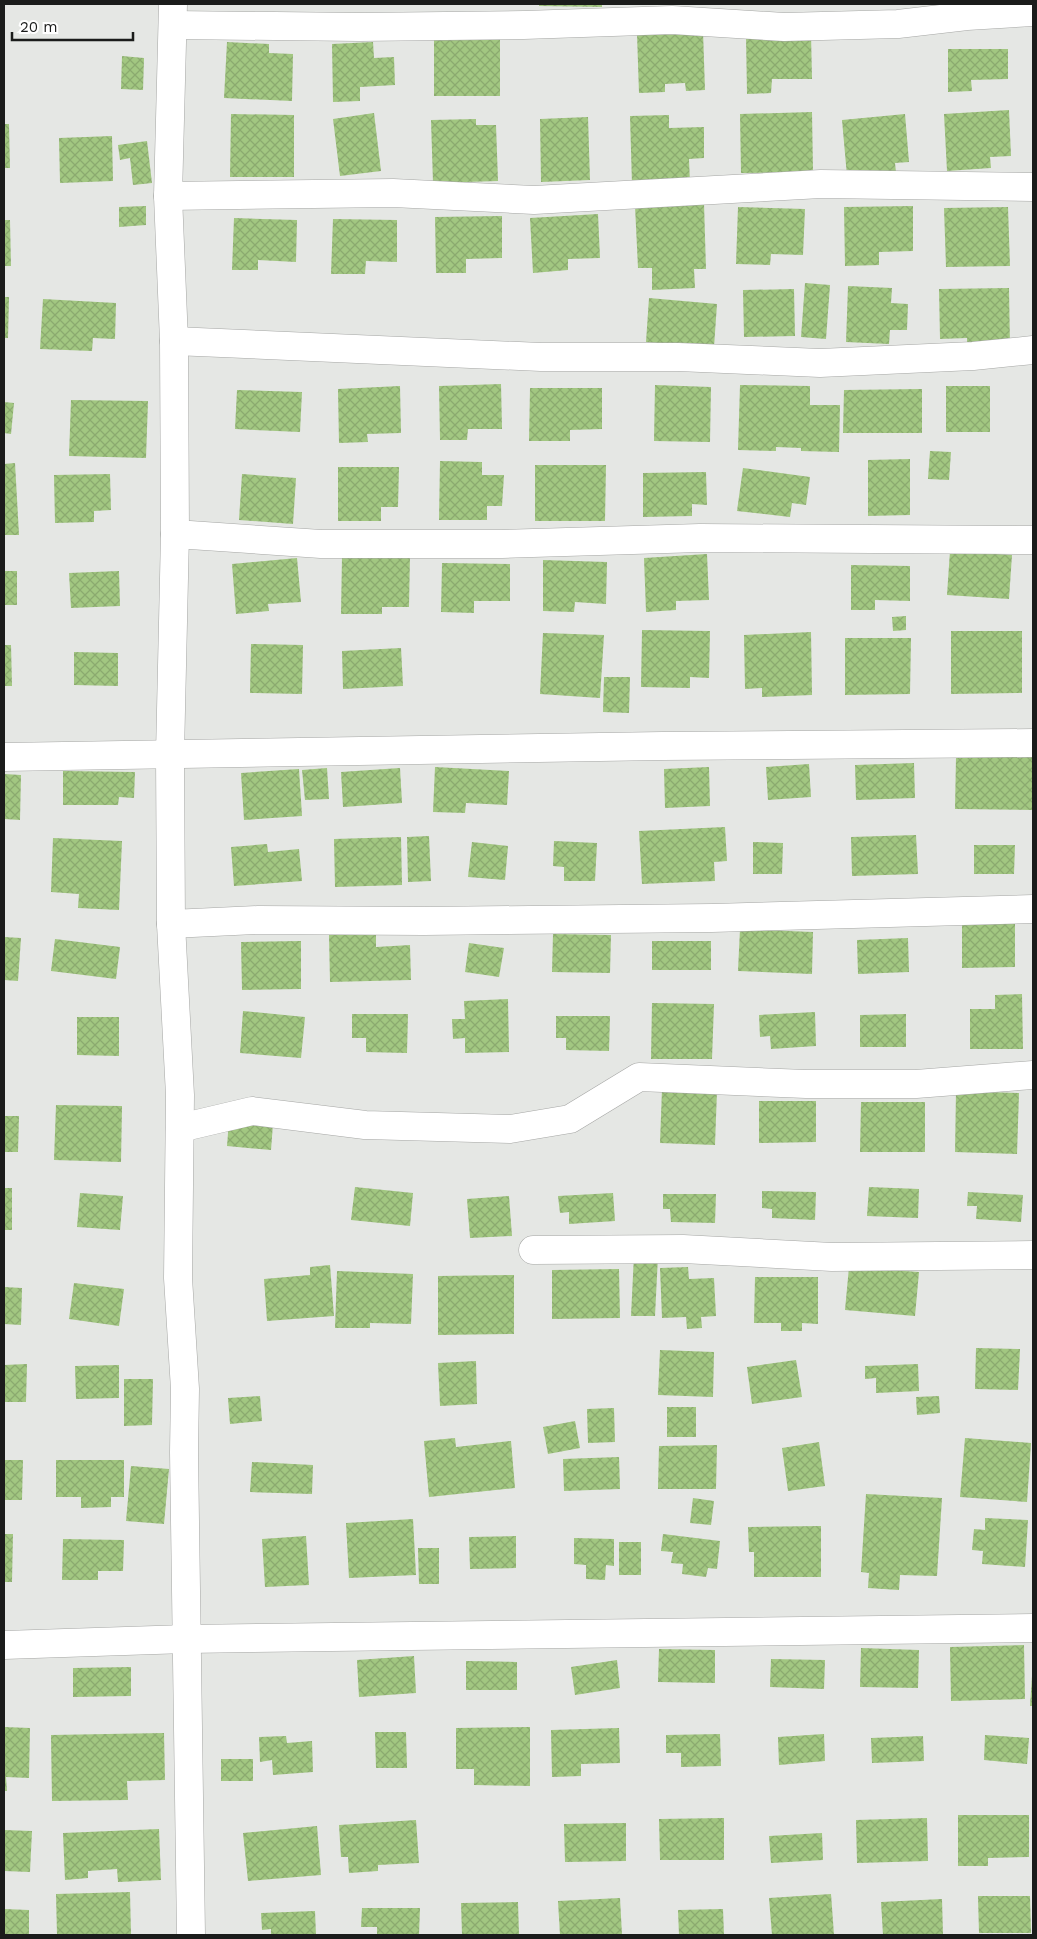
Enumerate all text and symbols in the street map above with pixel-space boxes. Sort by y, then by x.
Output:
scale bar [12,10,134,42]
text: 20 m [20,18,58,36]

